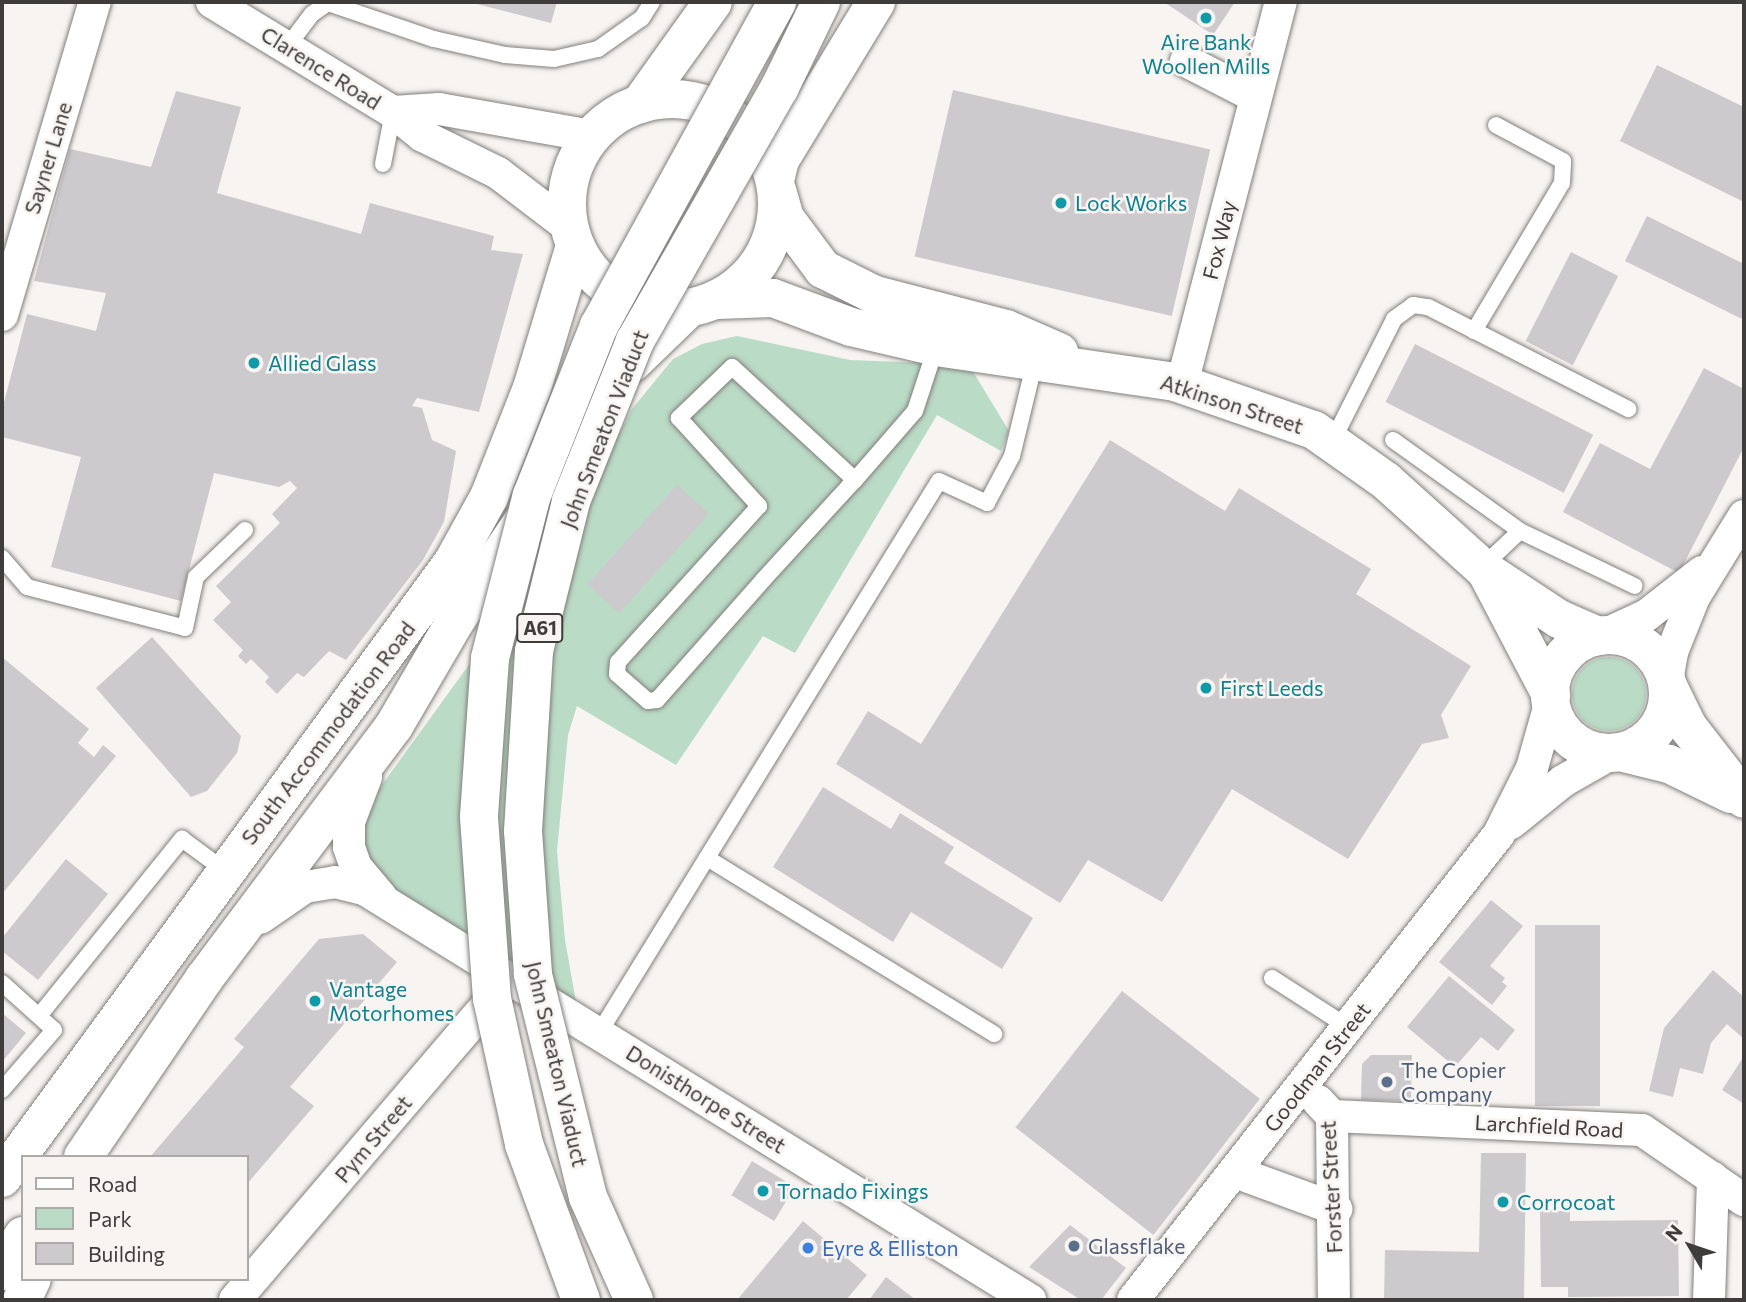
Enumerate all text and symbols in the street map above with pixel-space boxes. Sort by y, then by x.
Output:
marker: Aire Bank Woollen Mills [1198,10,1214,26]
street label: Clarence Road [257,21,385,115]
place label: Aire Bank Woollen Mills [1142,29,1270,79]
street label: Sayner Lane [19,99,77,217]
place label: Lock Works [1075,190,1187,216]
marker: Lock Works [1053,195,1069,211]
street label: Fox Way [1197,198,1241,282]
street label: John Smeaton Viaduct [555,326,653,532]
place label: Allied Glass [268,350,377,376]
marker: Allied Glass [246,355,262,371]
street label: Atkinson Street [1157,369,1307,439]
road number: A61 [516,612,564,643]
street label: South Accommodation Road [236,617,420,849]
place label: First Leeds [1220,675,1323,701]
marker: First Leeds [1198,680,1214,696]
street label: John Smeaton Viaduct [521,959,593,1169]
place label: Vantage Motorhomes [329,976,454,1026]
marker: Vantage Motorhomes [307,993,323,1009]
street label: Goodman Street [1259,997,1375,1137]
street label: Donisthorpe Street [622,1040,790,1158]
place label: The Copier Company [1401,1057,1506,1107]
marker: The Copier Company [1379,1074,1395,1090]
street label: Pym Street [329,1090,417,1188]
street label: Larchfield Road [1474,1110,1624,1142]
street label: Forster Street [1315,1120,1347,1254]
legend [21,1155,248,1281]
text: Road [88,1171,137,1196]
place label: Tornado Fixings [777,1178,928,1204]
marker: Tornado Fixings [755,1183,771,1199]
place label: Corrocoat [1517,1189,1615,1215]
marker: Corrocoat [1495,1194,1511,1210]
text: Park [88,1206,132,1231]
north arrow [1655,1211,1725,1281]
text: N [1660,1220,1687,1245]
place label: Glassflake [1088,1233,1185,1259]
place label: Eyre & Elliston [822,1235,959,1261]
marker: Glassflake [1066,1238,1082,1254]
marker: Eyre & Elliston [800,1240,816,1256]
text: Building [88,1241,165,1266]

